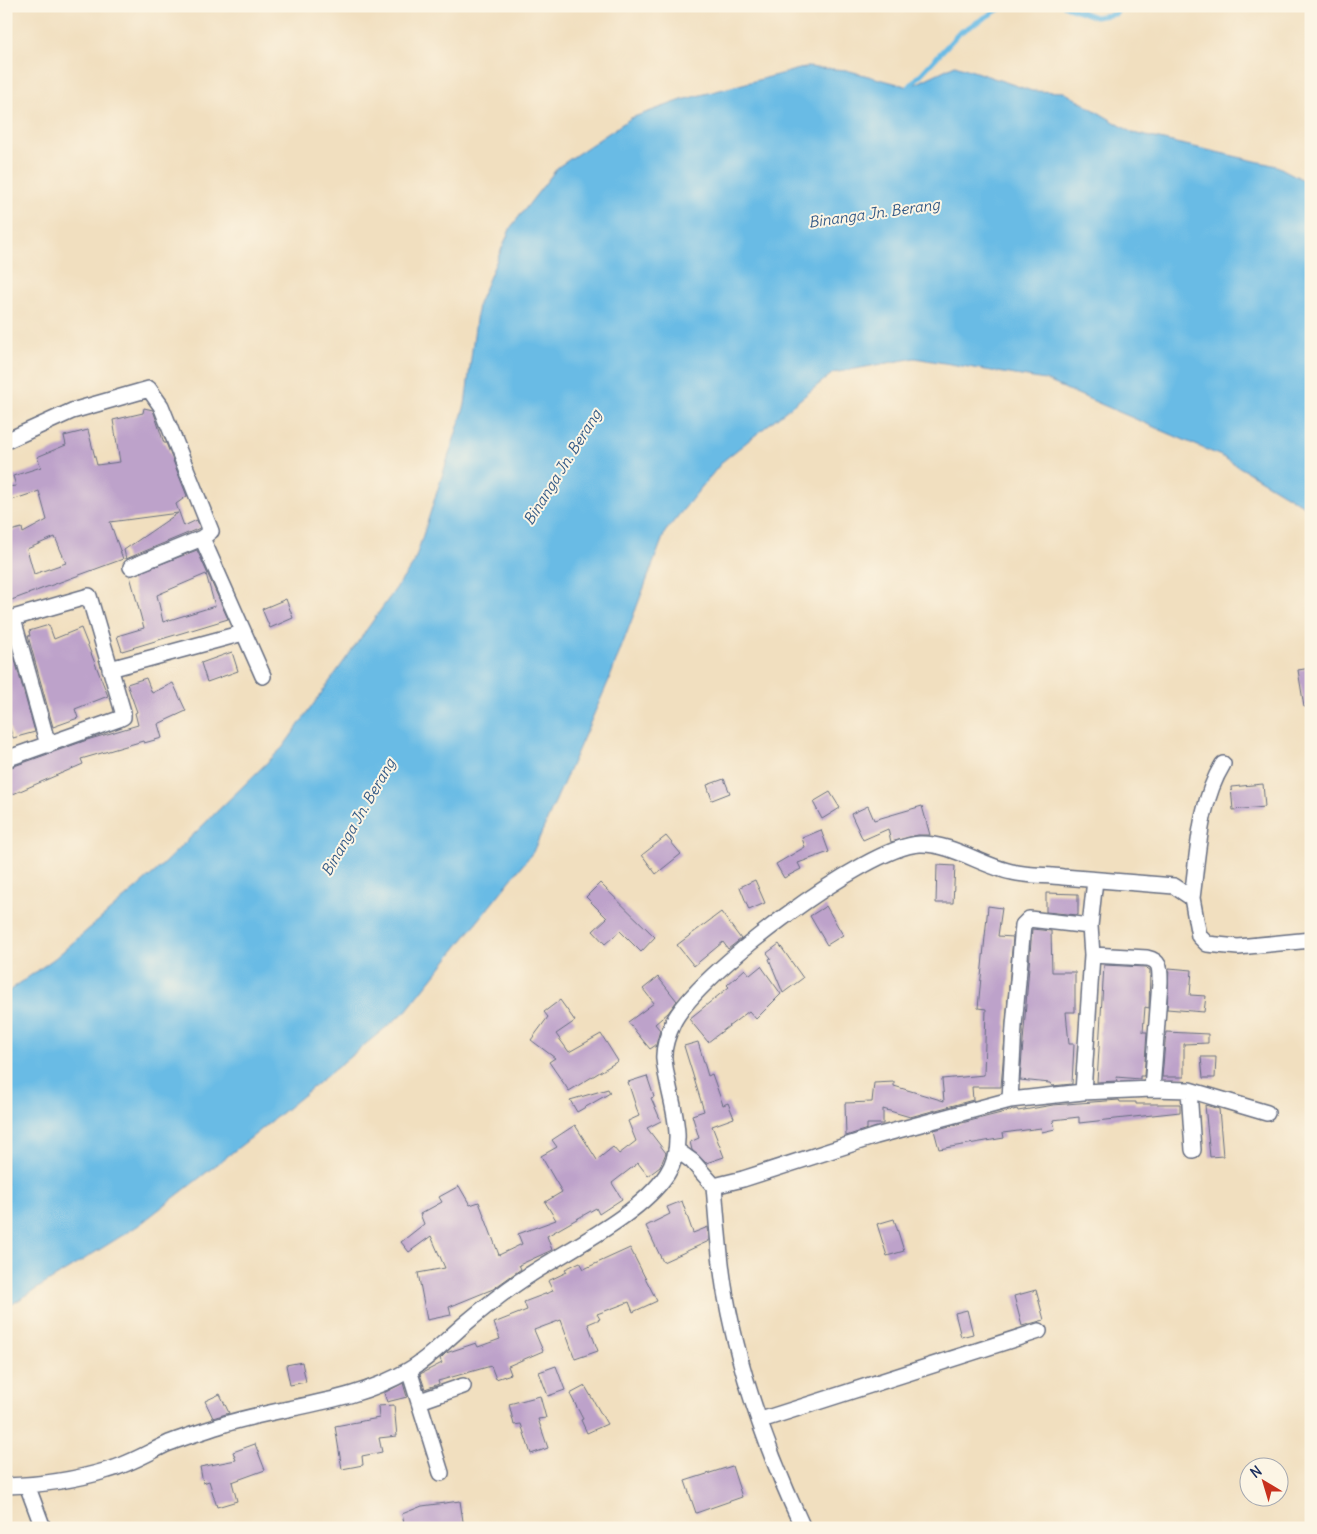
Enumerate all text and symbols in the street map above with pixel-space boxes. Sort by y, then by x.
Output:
water label: Binanga Jn. Berang [807,194,942,232]
water label: Binanga Jn. Berang [519,405,606,528]
water label: Binanga Jn. Berang [317,754,400,879]
north arrow [1240,1456,1290,1506]
text: N [1247,1462,1265,1482]

